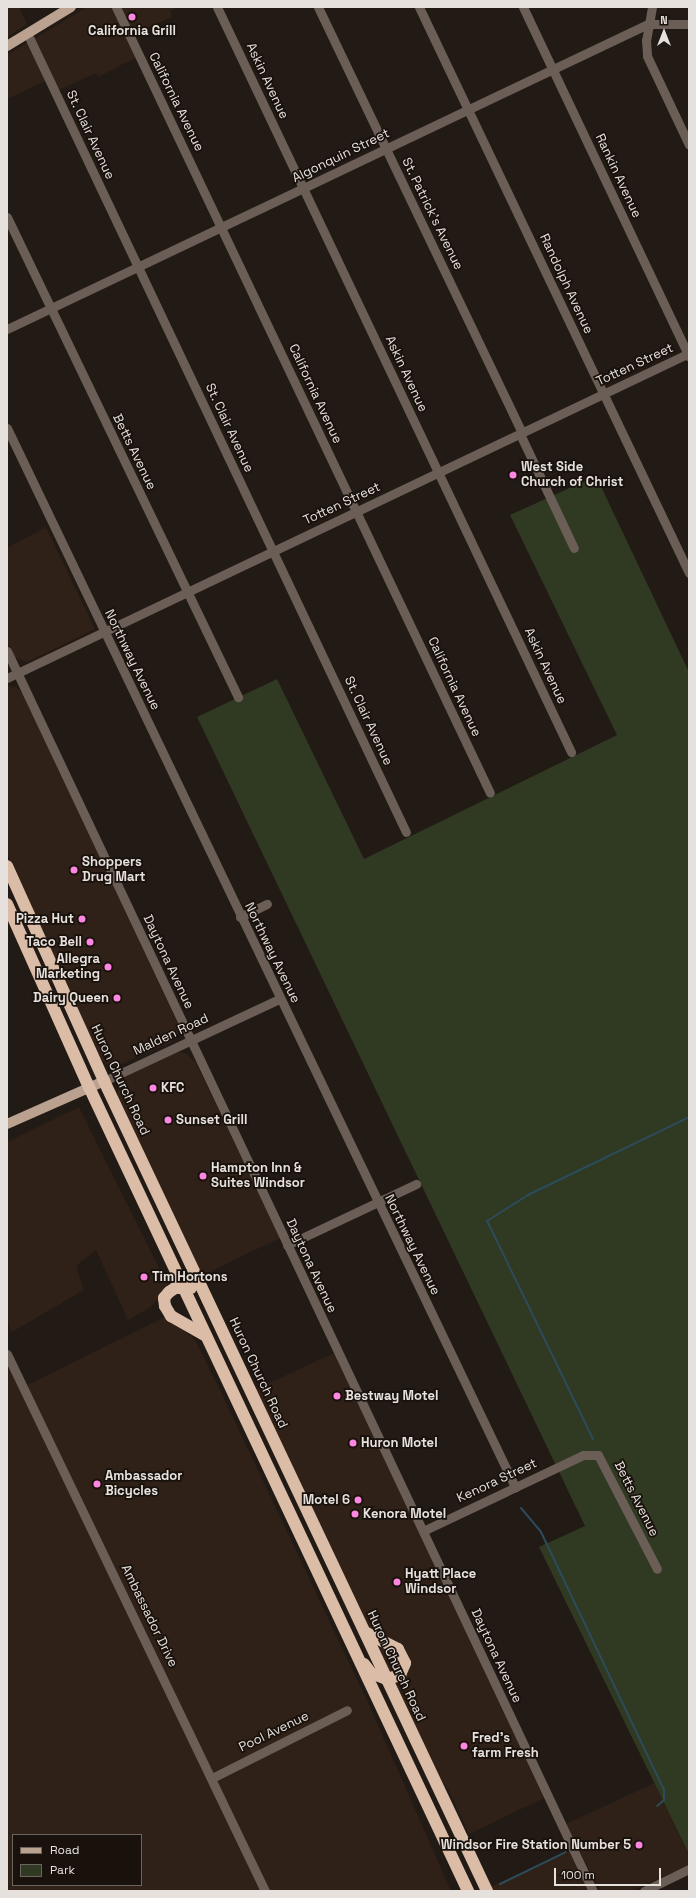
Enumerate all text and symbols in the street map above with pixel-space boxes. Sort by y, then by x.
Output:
marker: California Grill [127,12,137,22]
north arrow [644,12,684,52]
text: N [660,13,668,27]
place label: California Grill [88,23,176,39]
street label: Askin Avenue [243,40,291,122]
street label: California Avenue [145,50,207,154]
street label: St. Clair Avenue [62,88,118,182]
street label: Algonquin Street [290,126,392,186]
street label: Rankin Avenue [592,131,644,221]
street label: St. Patrick's Avenue [398,155,466,273]
street label: Randolph Avenue [536,231,596,337]
street label: Askin Avenue [382,333,430,415]
street label: Totten Street [594,340,676,390]
street label: California Avenue [285,342,345,446]
street label: St. Clair Avenue [201,381,257,475]
street label: Betts Avenue [109,411,159,493]
place label: West Side Church of Christ [521,460,623,491]
marker: West Side Church of Christ [508,470,518,480]
street label: Totten Street [301,479,383,529]
street label: Northway Avenue [101,607,163,713]
street label: Askin Avenue [521,625,569,707]
street label: California Avenue [424,635,484,739]
street label: St. Clair Avenue [340,674,396,768]
place label: Shoppers Drug Mart [82,855,145,886]
marker: Shoppers Drug Mart [69,865,79,875]
street label: Northway Avenue [241,900,303,1006]
place label: Pizza Hut [16,911,74,927]
street label: Daytona Avenue [139,912,197,1012]
marker: Pizza Hut [77,914,87,924]
place label: Taco Bell [26,934,82,950]
marker: Taco Bell [85,937,95,947]
place label: Allegra Marketing [36,952,100,983]
marker: Allegra Marketing [103,962,113,972]
place label: Dairy Queen [33,990,109,1006]
marker: Dairy Queen [112,993,122,1003]
street label: Malden Road [131,1011,211,1059]
street label: Huron Church Road [88,1022,152,1138]
place label: KFC [161,1080,184,1096]
marker: KFC [148,1083,158,1093]
place label: Sunset Grill [176,1112,247,1128]
marker: Sunset Grill [163,1115,173,1125]
place label: Hampton Inn & Suites Windsor [211,1161,305,1192]
marker: Hampton Inn & Suites Windsor [198,1171,208,1181]
street label: Northway Avenue [381,1192,443,1298]
street label: Daytona Avenue [282,1216,340,1316]
place label: Tim Hortons [152,1269,227,1285]
marker: Tim Hortons [139,1272,149,1282]
street label: Huron Church Road [226,1315,290,1431]
place label: Bestway Motel [345,1388,438,1404]
marker: Bestway Motel [332,1391,342,1401]
place label: Huron Motel [361,1435,438,1451]
marker: Huron Motel [348,1438,358,1448]
street label: Kenora Street [454,1456,540,1506]
street label: Betts Avenue [610,1459,662,1539]
place label: Ambassador Bicycles [105,1469,182,1500]
marker: Ambassador Bicycles [92,1479,102,1489]
place label: Motel 6 [303,1492,350,1508]
marker: Motel 6 [353,1495,363,1505]
place label: Kenora Motel [363,1506,446,1522]
marker: Kenora Motel [350,1509,360,1519]
street label: Ambassador Drive [117,1562,181,1670]
place label: Hyatt Place Windsor [405,1567,476,1598]
marker: Hyatt Place Windsor [392,1577,402,1587]
street label: Daytona Avenue [467,1606,525,1706]
street label: Huron Church Road [364,1608,428,1724]
street label: Pool Avenue [236,1708,312,1756]
place label: Fred's farm Fresh [472,1731,539,1762]
marker: Fred's farm Fresh [459,1741,469,1751]
legend [12,1834,142,1886]
place label: Windsor Fire Station Number 5 [441,1837,631,1853]
marker: Windsor Fire Station Number 5 [634,1840,644,1850]
text: Road [50,1842,79,1858]
scale bar [556,1860,663,1886]
text: Park [50,1862,75,1878]
text: 100 m [561,1867,595,1883]

